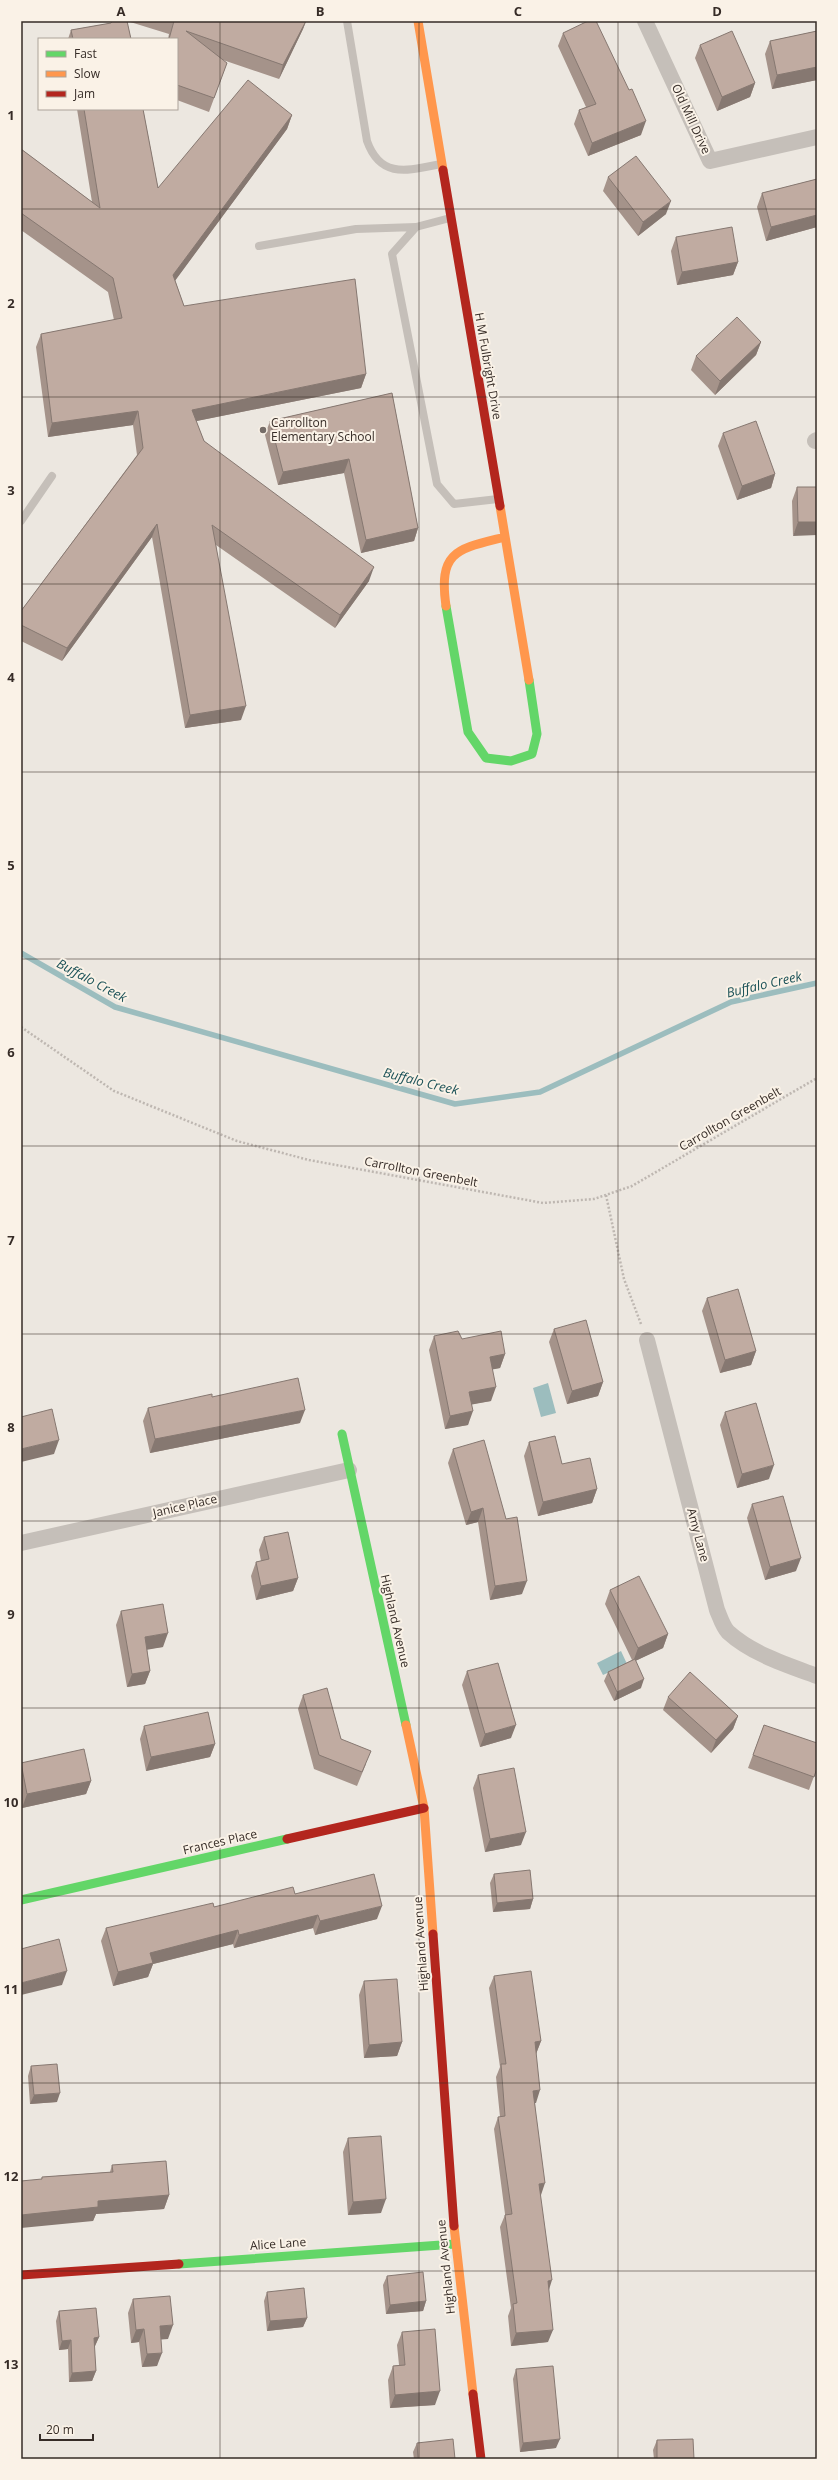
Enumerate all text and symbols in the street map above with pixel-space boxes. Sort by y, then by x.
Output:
text: A [117,2,126,20]
text: B [316,2,325,20]
text: C [514,2,522,20]
text: D [712,2,722,20]
legend [38,38,178,110]
text: Fast [74,45,97,62]
text: Slow [74,65,101,82]
street label: Old Mill Drive [668,81,715,157]
text: Jam [73,85,95,102]
text: 1 [7,106,15,124]
text: 2 [7,294,15,312]
street label: H M Fulbright Drive [471,311,506,421]
place label: Carrollton Elementary School [271,414,375,445]
marker: Carrollton Elementary School [258,425,268,435]
text: 3 [7,481,15,499]
text: 4 [7,668,15,686]
text: 5 [7,856,15,874]
water label: Buffalo Creek [54,954,131,1006]
water label: Buffalo Creek [725,966,804,1001]
text: 6 [7,1043,15,1061]
water label: Buffalo Creek [382,1063,461,1099]
street label: Carrollton Greenbelt [676,1082,784,1155]
street label: Carrollton Greenbelt [363,1152,479,1191]
text: 7 [7,1231,15,1249]
text: 8 [7,1418,15,1436]
street label: Janice Place [150,1490,219,1521]
street label: Amy Lane [683,1506,714,1564]
street label: Highland Avenue [377,1573,415,1669]
text: 9 [7,1605,15,1623]
text: 10 [4,1793,18,1811]
street label: Frances Place [181,1825,259,1858]
street label: Highland Avenue [409,1896,432,1992]
text: 11 [4,1980,18,1998]
text: 12 [4,2167,19,2185]
street label: Highland Avenue [432,2219,459,2315]
street label: Alice Lane [249,2233,307,2254]
text: 13 [4,2355,18,2373]
scale bar [40,2416,93,2442]
text: 20 m [46,2421,74,2438]

